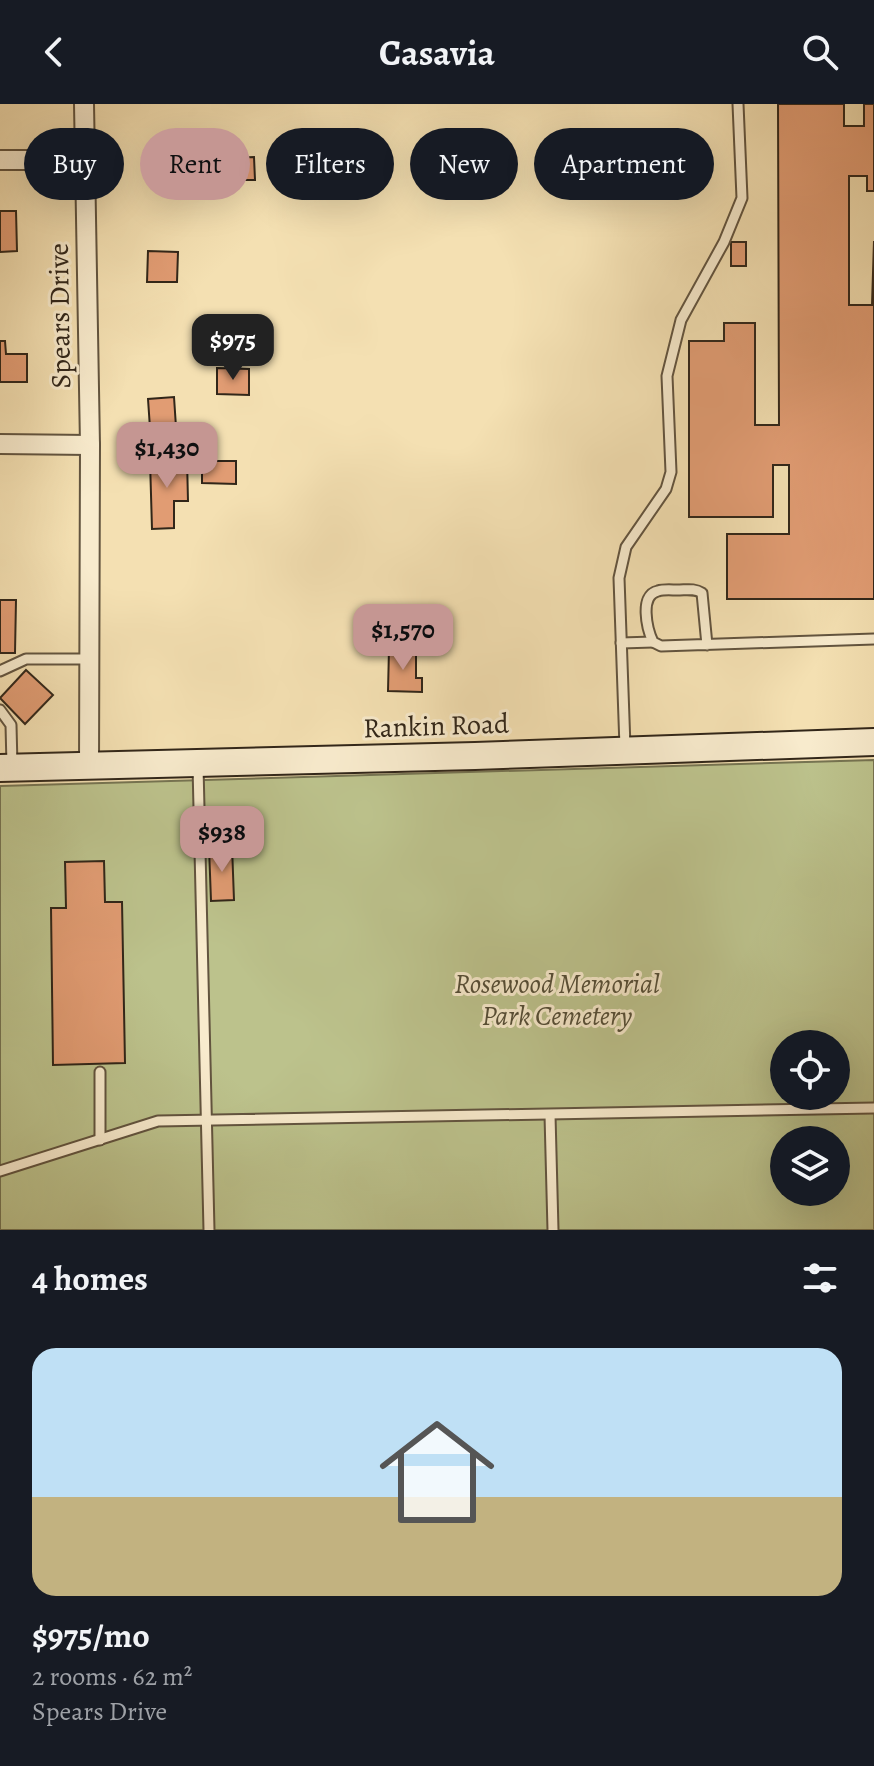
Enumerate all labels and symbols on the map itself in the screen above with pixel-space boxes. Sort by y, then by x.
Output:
street label: Spears Drive [40,243,80,389]
pin: $975 [186,314,280,382]
pin: $1,430 [102,422,232,490]
pin: $1,570 [338,604,468,672]
street label: Rankin Road [362,704,511,748]
pin: $938 [175,806,269,874]
park label: Rosewood Memorial Park Cemetery [454,965,660,1035]

